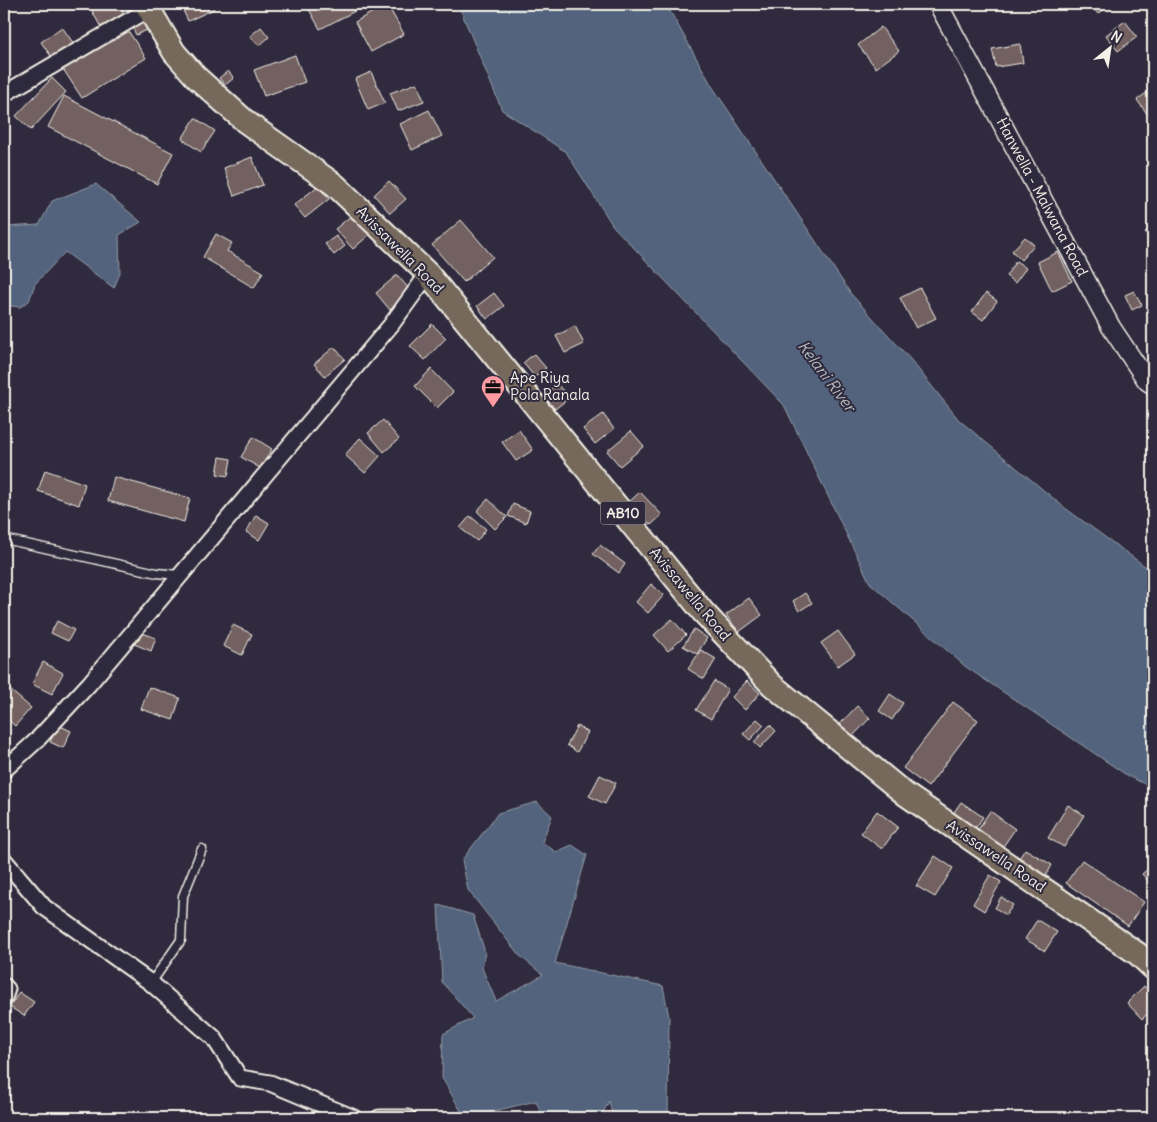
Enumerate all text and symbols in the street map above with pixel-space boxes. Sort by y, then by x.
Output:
north arrow [1084,22,1134,72]
text: N [1108,27,1125,47]
street label: Hanwella - Malwana Road [993,114,1092,280]
street label: Avissawella Road [353,202,448,298]
water label: Kelani River [794,336,862,418]
place label: Ape Riya Pola Ranala [510,368,590,404]
office icon: Ape Riya Pola Ranala [480,374,506,408]
road number: AB10 [600,502,646,524]
street label: Avissawella Road [646,543,735,644]
street label: Avissawella Road [943,815,1050,896]

